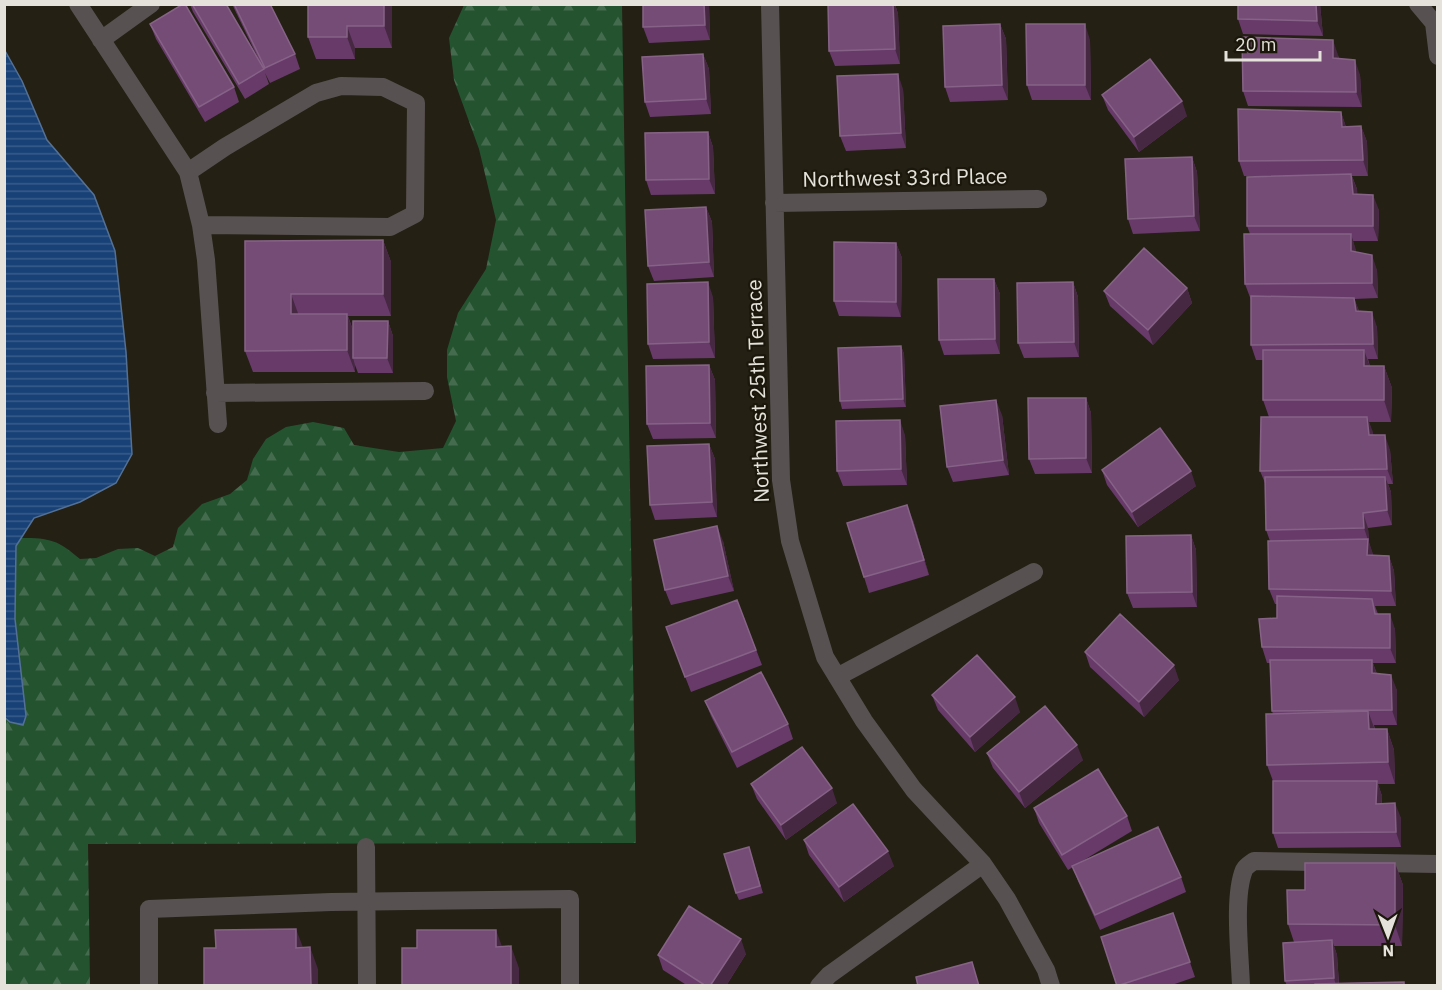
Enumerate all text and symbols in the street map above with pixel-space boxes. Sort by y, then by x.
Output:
scale bar [1226,24,1320,62]
text: 20 m [1235,33,1277,56]
street label: Northwest 33rd Place [802,161,1008,193]
street label: Northwest 25th Terrace [739,279,775,503]
north arrow [1358,906,1418,966]
text: N [1382,941,1394,961]

